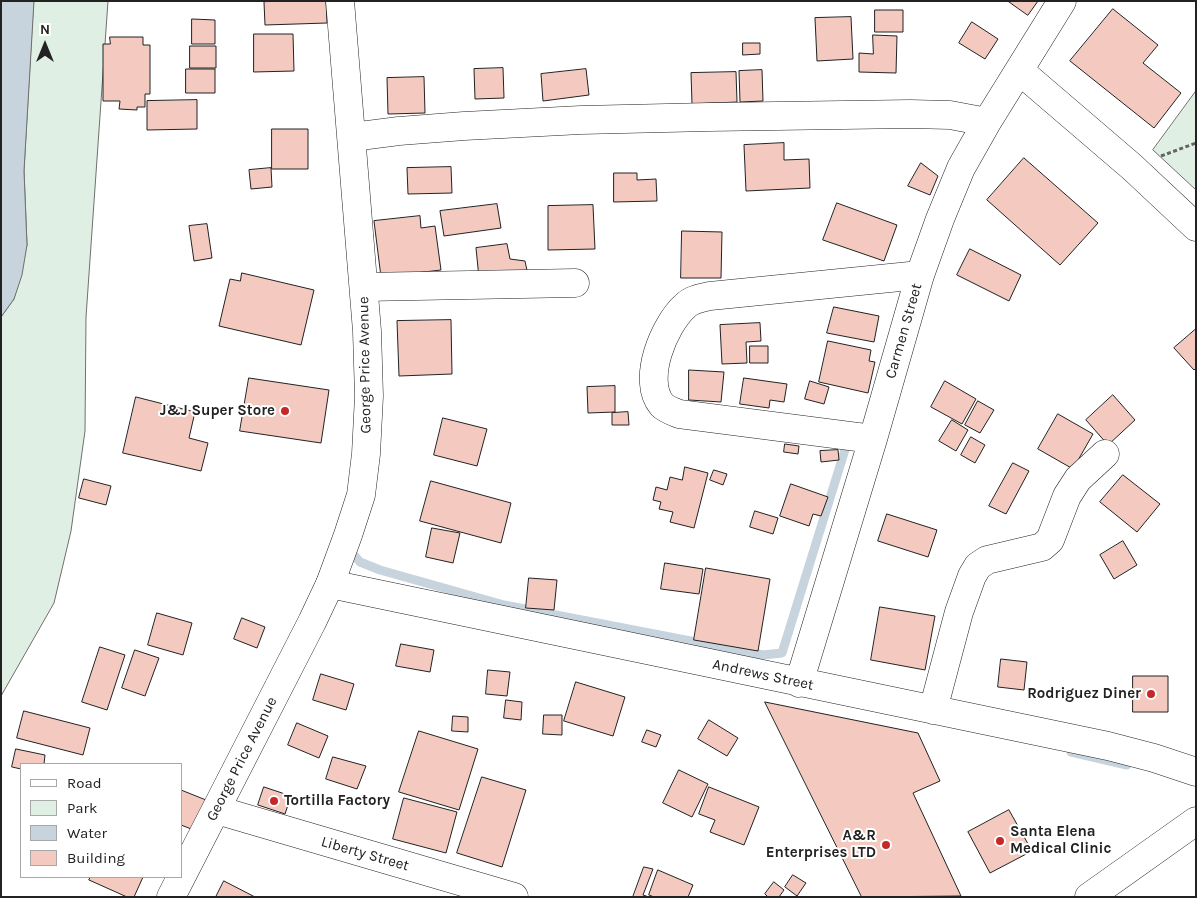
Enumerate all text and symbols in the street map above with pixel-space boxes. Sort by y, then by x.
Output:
north arrow [20,20,70,70]
text: N [40,21,50,38]
street label: Carmen Street [882,281,926,381]
street label: George Price Avenue [355,296,375,434]
place label: J&J Super Store [160,402,275,420]
marker: J&J Super Store [279,405,291,417]
street label: Andrews Street [711,655,815,695]
place label: Rodriguez Diner [1027,685,1141,703]
marker: Rodriguez Diner [1145,688,1157,700]
street label: George Price Avenue [203,694,281,824]
legend [20,763,182,878]
text: Road [67,774,102,792]
place label: Tortilla Factory [284,792,390,810]
marker: Tortilla Factory [268,795,280,807]
text: Park [67,799,97,817]
place label: Santa Elena Medical Clinic [1010,823,1111,858]
text: Water [67,824,107,842]
place label: A&R Enterprises LTD [766,827,876,862]
street label: Liberty Street [319,833,411,875]
marker: Santa Elena Medical Clinic [994,835,1006,847]
marker: A&R Enterprises LTD [880,839,892,851]
text: Building [67,849,125,867]

